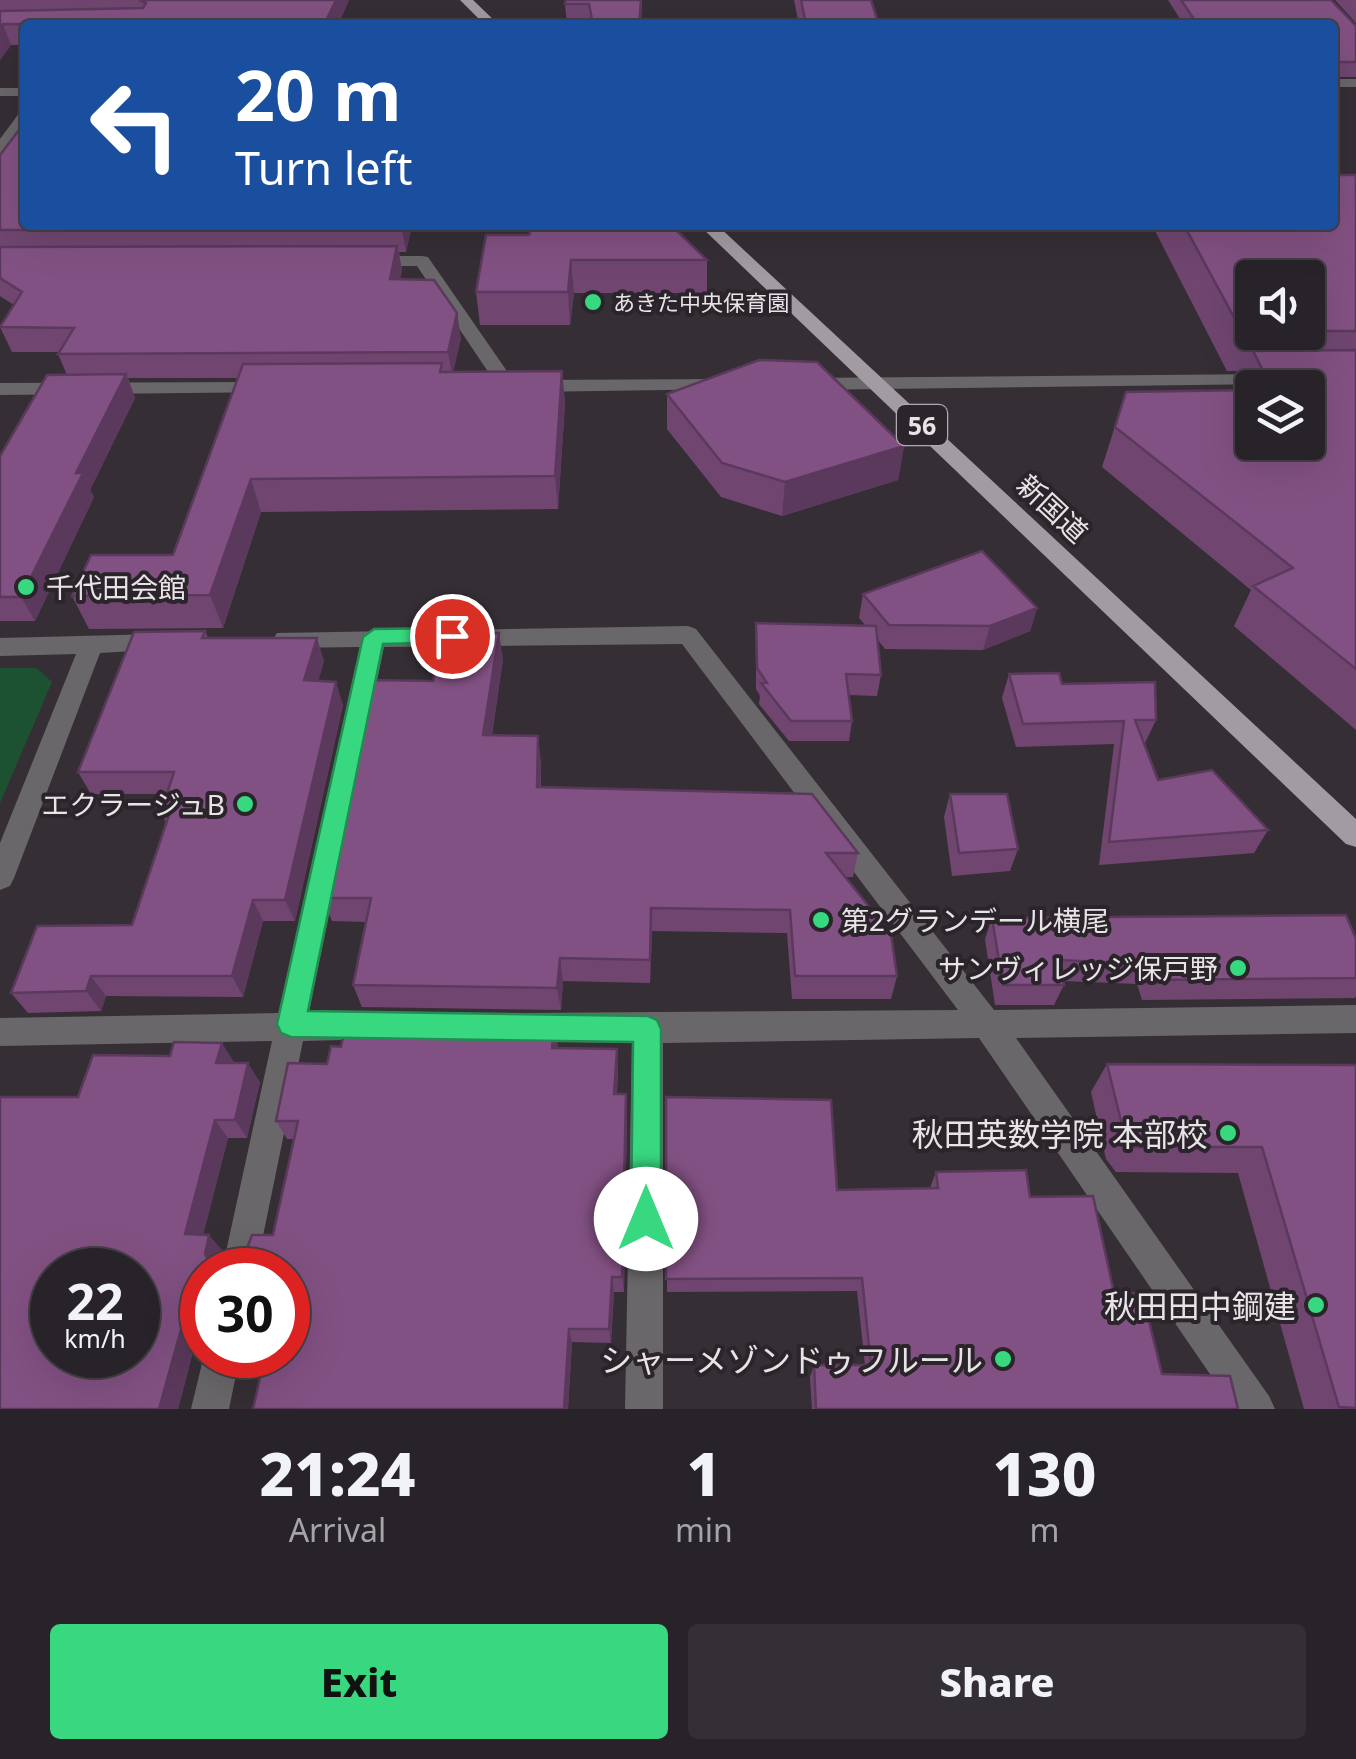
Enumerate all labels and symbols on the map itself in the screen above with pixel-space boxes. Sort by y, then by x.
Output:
place label: あきた中央保育園 [613,287,789,317]
marker: あきた中央保育園 [582,291,604,313]
road number: 56 [897,405,947,445]
street label: 新国道 [1009,465,1097,551]
place label: 千代田会館 [46,568,186,606]
marker: 千代田会館 [15,576,37,598]
pin [410,594,495,679]
place label: エクラージュB [41,785,225,823]
marker: エクラージュB [234,793,256,815]
place label: 第2グランデール横尾 [841,901,1109,939]
marker: 第2グランデール横尾 [810,909,832,931]
place label: サンヴィレッジ保戸野 [938,949,1218,987]
marker: サンヴィレッジ保戸野 [1227,957,1249,979]
place label: 秋田英数学院 本部校 [912,1112,1208,1155]
marker: 秋田英数学院 本部校 [1217,1122,1239,1144]
position arrow [594,1167,698,1271]
speed limit sign: 30 [180,1248,310,1378]
place label: 秋田田中鋼建 [1104,1284,1296,1327]
marker: 秋田田中鋼建 [1305,1294,1327,1316]
place label: シャーメゾンドゥフルール [600,1338,983,1381]
marker: シャーメゾンドゥフルール [992,1348,1014,1370]

